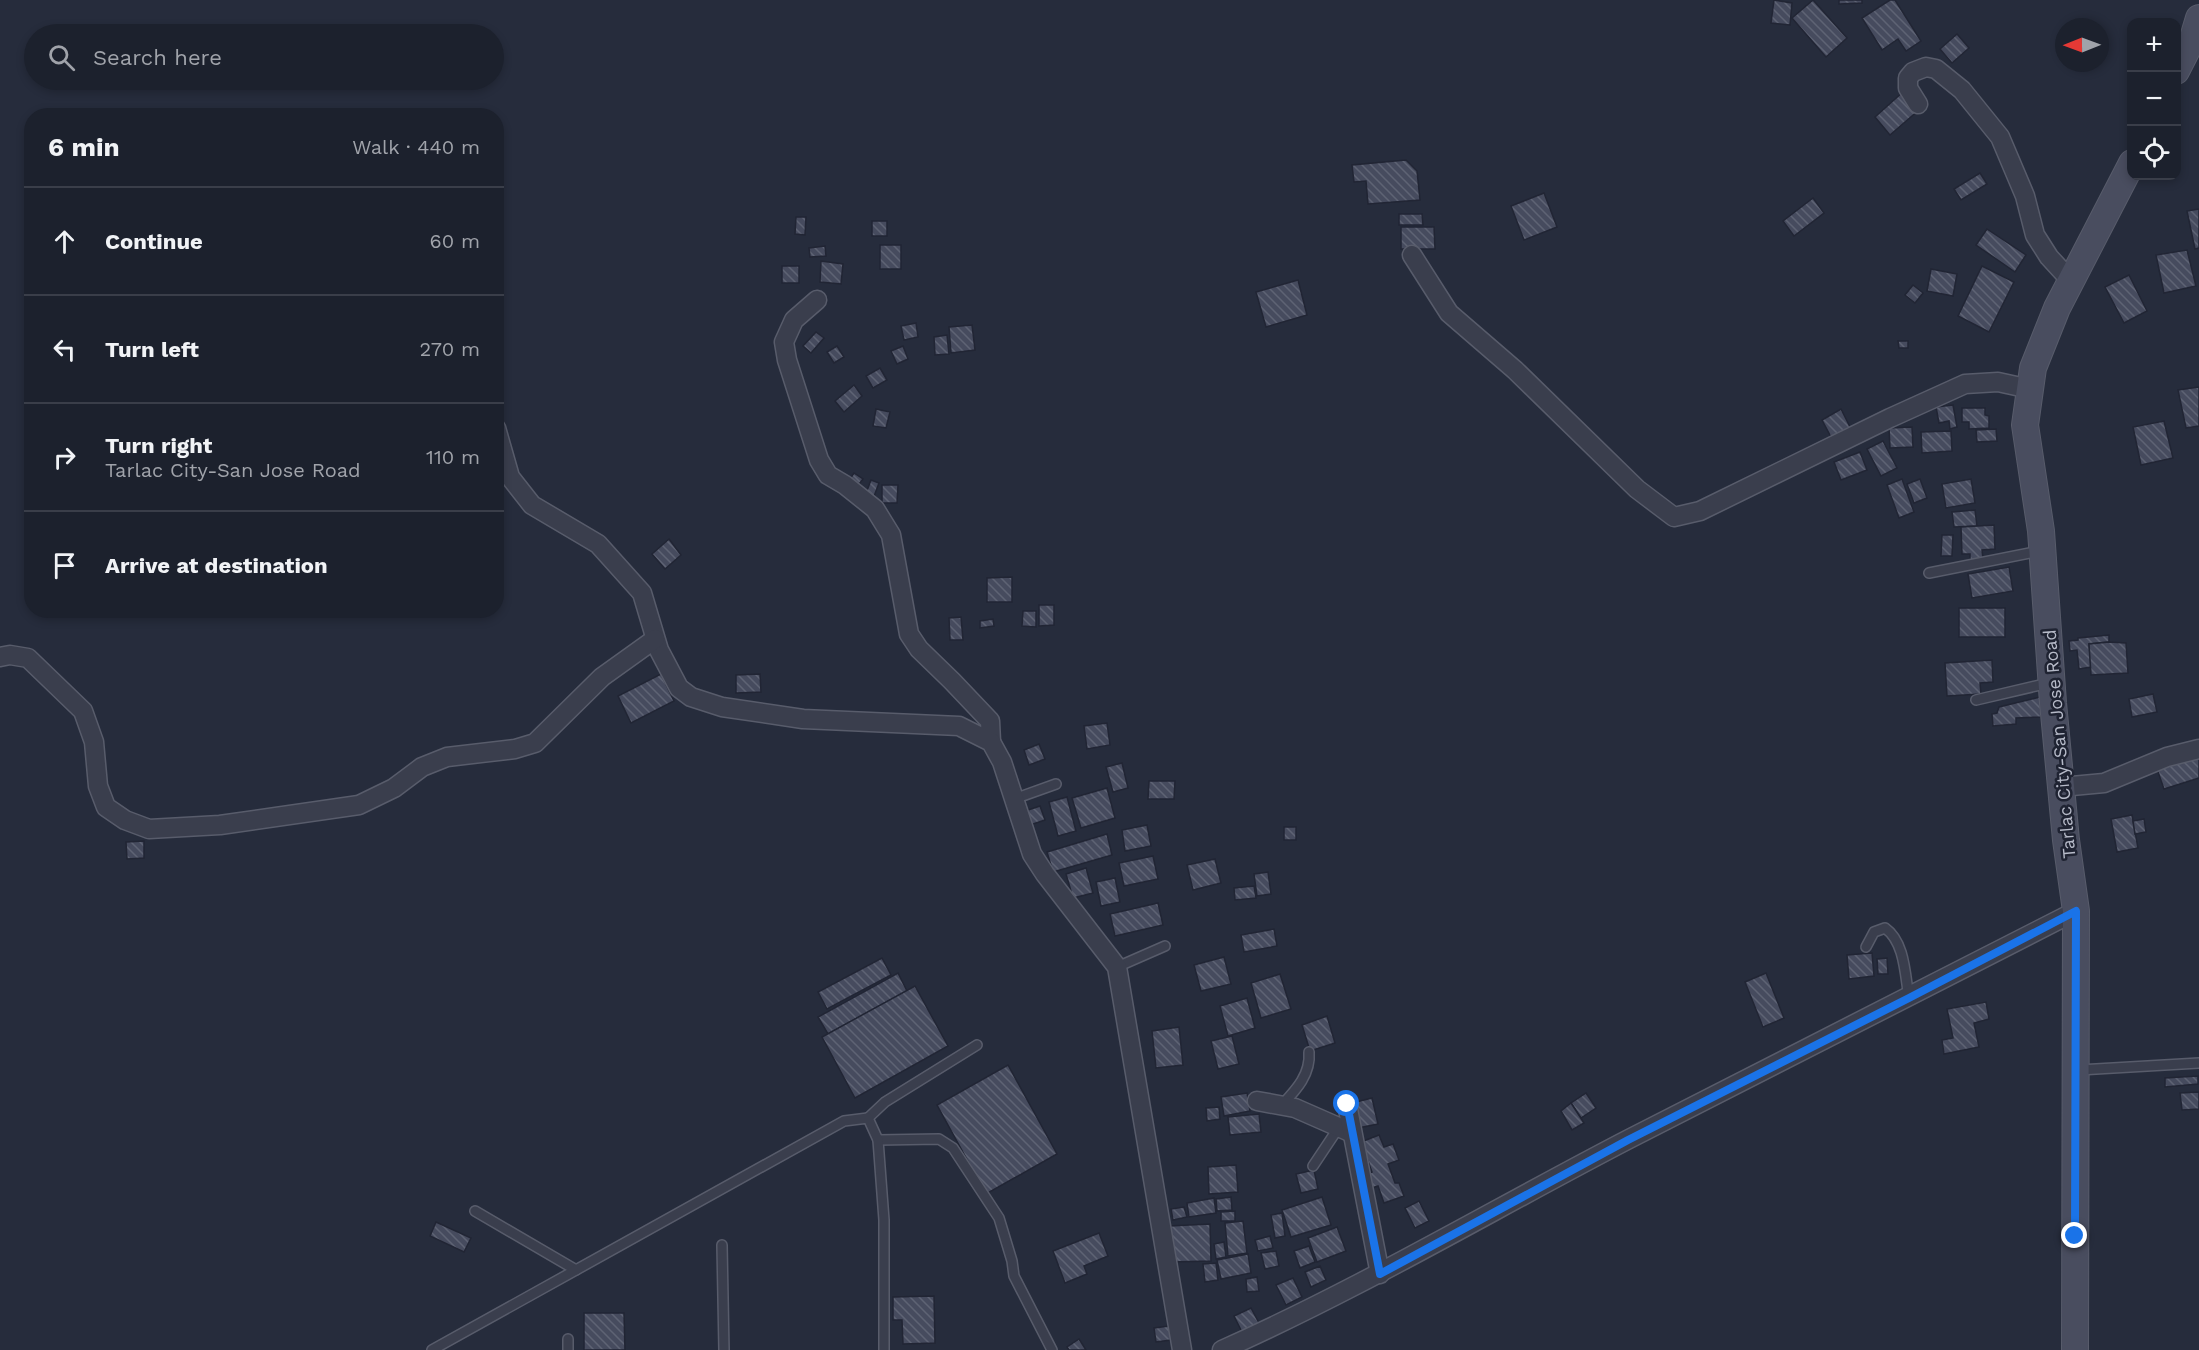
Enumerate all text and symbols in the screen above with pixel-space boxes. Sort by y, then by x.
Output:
north arrow [2055,18,2109,72]
map controls [2127,18,2181,180]
button: + [2127,18,2181,72]
search box [24,24,504,90]
icon: search [45,41,78,74]
text: Search here [93,45,222,70]
button: − [2127,72,2181,126]
button: locate [2127,126,2181,180]
text: 6 min [48,132,120,162]
text: Walk · 440 m [352,135,480,159]
icon: ahead [48,225,81,258]
text: Continue [105,229,203,254]
text: 60 m [430,229,480,253]
icon: left [48,333,81,366]
text: Turn left [105,337,199,362]
text: 270 m [420,337,480,361]
text: Turn right [105,433,212,458]
icon: right [48,441,81,474]
text: 110 m [426,445,480,469]
text: Tarlac City-San Jose Road [105,458,361,482]
icon: arrive [48,549,81,582]
text: Arrive at destination [105,553,328,578]
street label: Tarlac City-San Jose Road [2039,629,2079,859]
route start [1333,1090,1359,1116]
route end [2061,1222,2087,1248]

